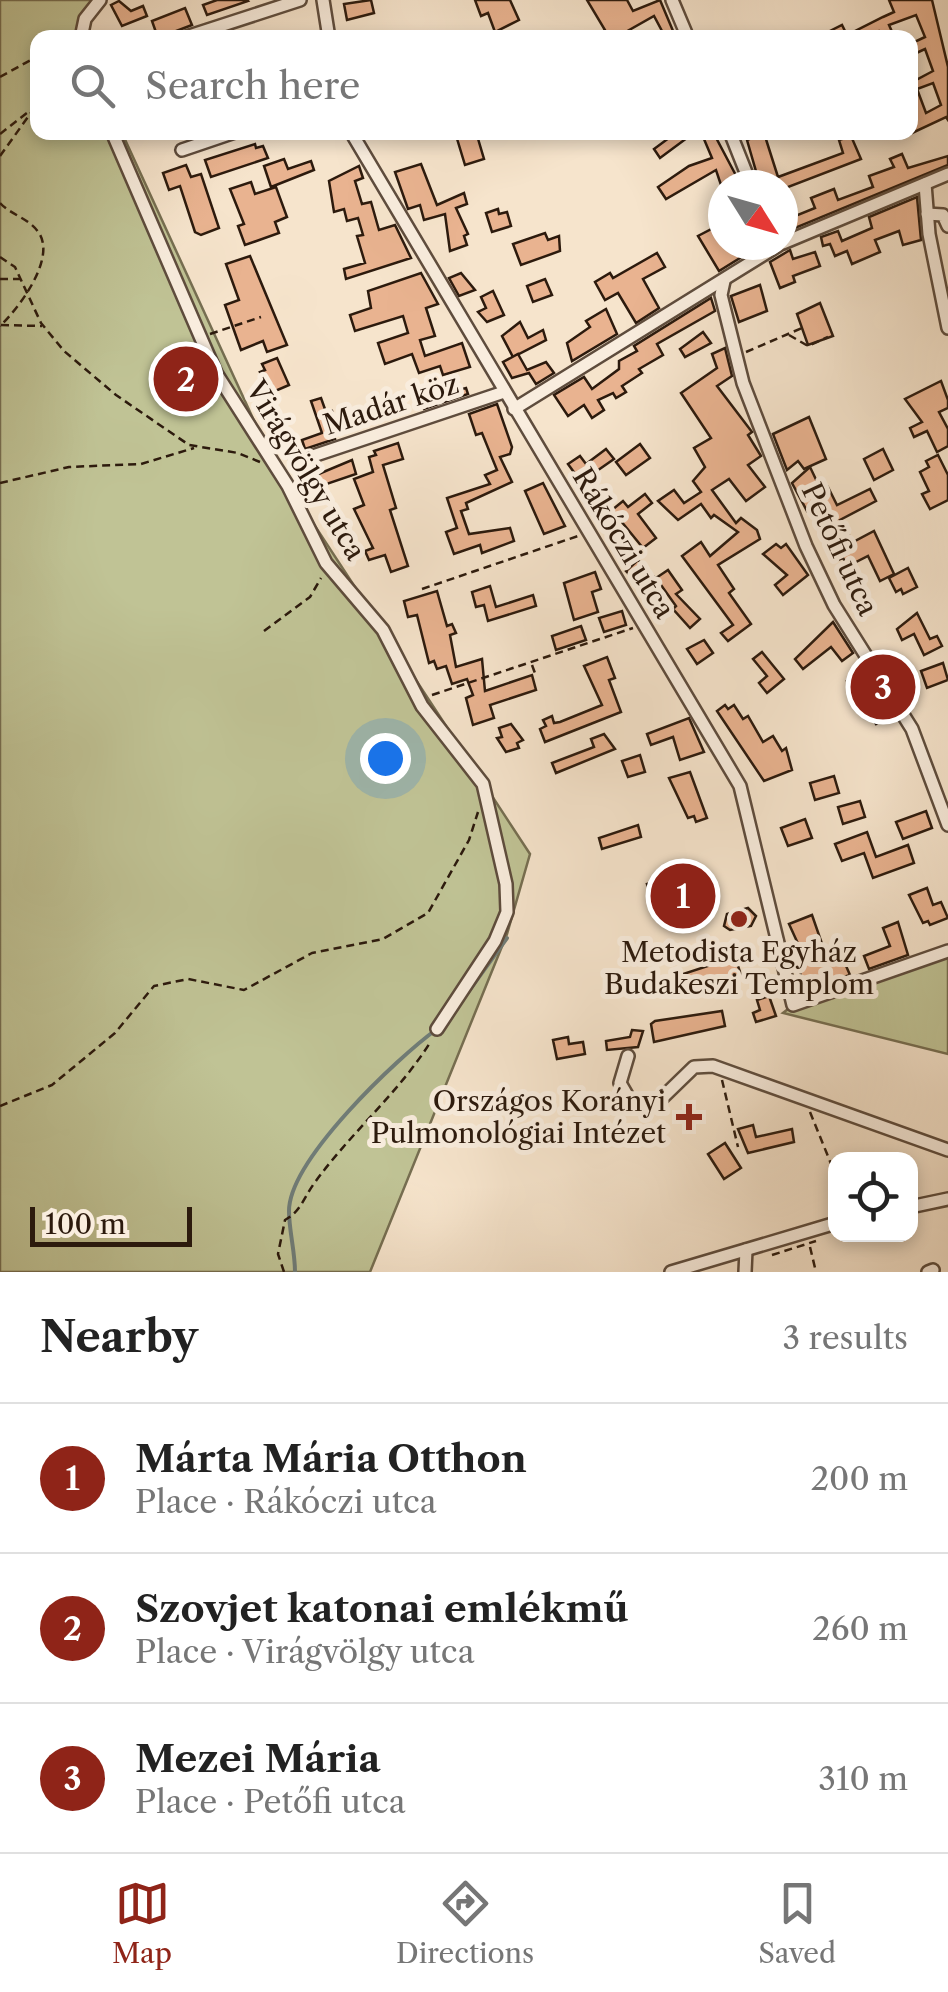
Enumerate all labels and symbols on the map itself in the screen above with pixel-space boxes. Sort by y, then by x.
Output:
north arrow [708,170,798,260]
pin: 2 [154,342,218,416]
street label: Madár köz [319,366,463,442]
street label: Virágvölgy utca [239,373,373,566]
street label: Rákóczi utca [566,462,682,624]
street label: Petőfi utca [795,477,886,621]
pin: 3 [850,650,916,724]
your location [360,733,411,784]
pin: 1 [650,858,716,934]
marker: Metodista Egyház Budakeszi Templom [728,908,750,930]
place label: Metodista Egyház Budakeszi Templom [604,935,874,1001]
place label: Országos Korányi Pulmonológiai Intézet [371,1084,666,1150]
marker: Országos Korányi Pulmonológiai Intézet [676,1104,702,1130]
scale bar [30,1202,192,1246]

